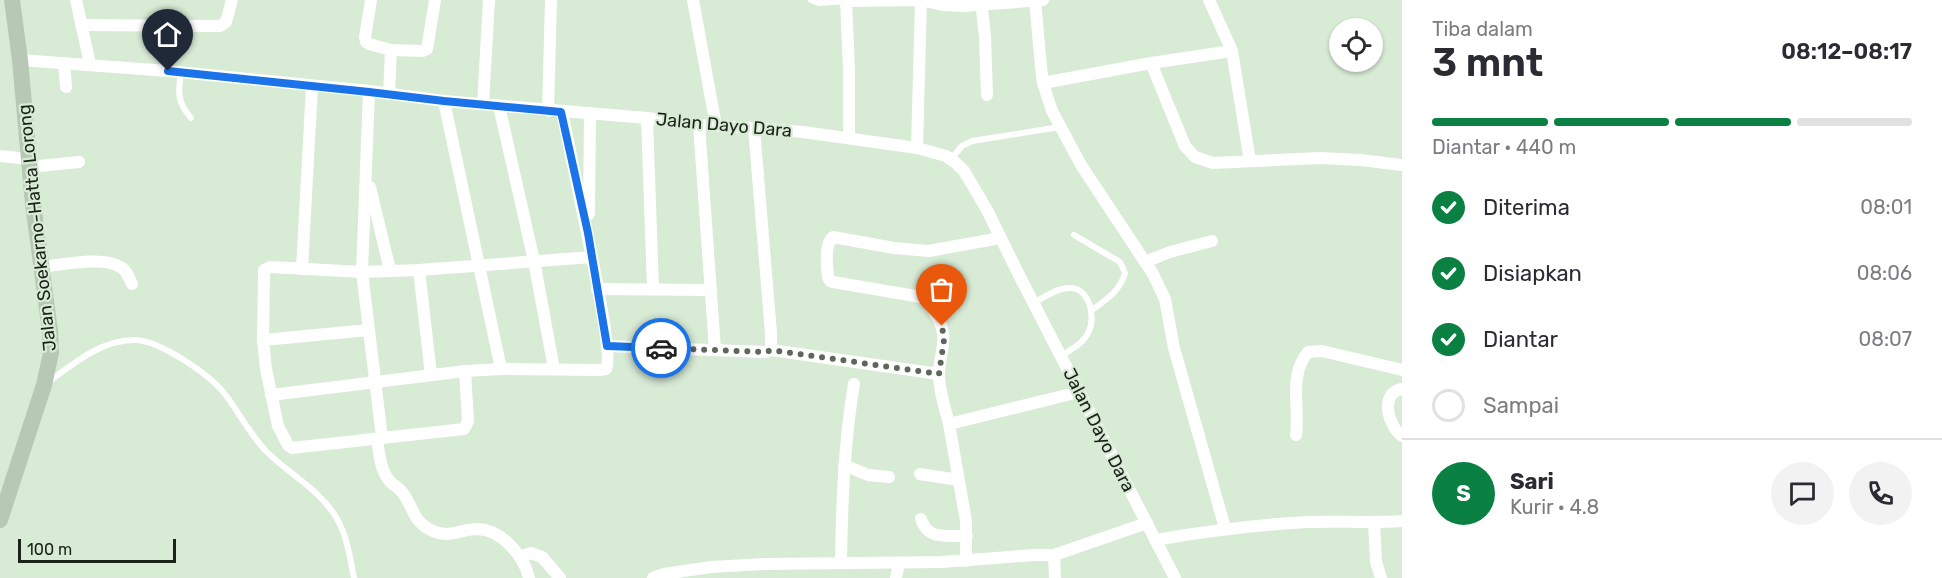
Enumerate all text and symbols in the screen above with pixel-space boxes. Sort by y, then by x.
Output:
pin [142,9,193,71]
text: Tiba dalam [1432,17,1533,41]
icon: home [151,18,184,51]
map controls [1329,18,1383,72]
button: locate [1329,18,1383,72]
text: 08:12–08:17 [1781,38,1912,65]
text: 3 mnt [1432,40,1543,86]
street label: Jalan Soekarno-Hatta Lorong [13,103,61,353]
street label: Jalan Dayo Dara [655,108,793,142]
text: Diantar · 440 m [1432,135,1576,159]
icon: check [1432,191,1465,224]
text: Diterima [1483,194,1570,221]
text: 08:01 [1860,195,1912,219]
icon: check [1432,257,1465,290]
text: Disiapkan [1483,260,1582,287]
text: 08:06 [1857,261,1912,285]
pin [916,264,967,326]
icon: bag [925,273,958,306]
courier [631,318,691,378]
icon: check [1432,323,1465,356]
text: Diantar [1483,326,1558,353]
text: 08:07 [1859,327,1912,351]
icon: car [645,332,678,365]
street label: Jalan Dayo Dara [1058,364,1140,496]
text: Sampai [1483,392,1559,419]
button: chat [1771,462,1834,525]
button: phone [1849,462,1912,525]
text: Sari [1510,468,1554,495]
text: S [1456,480,1471,507]
text: Kurir · 4.8 [1510,495,1599,519]
scale bar [18,536,176,564]
text: 100 m [27,540,72,559]

